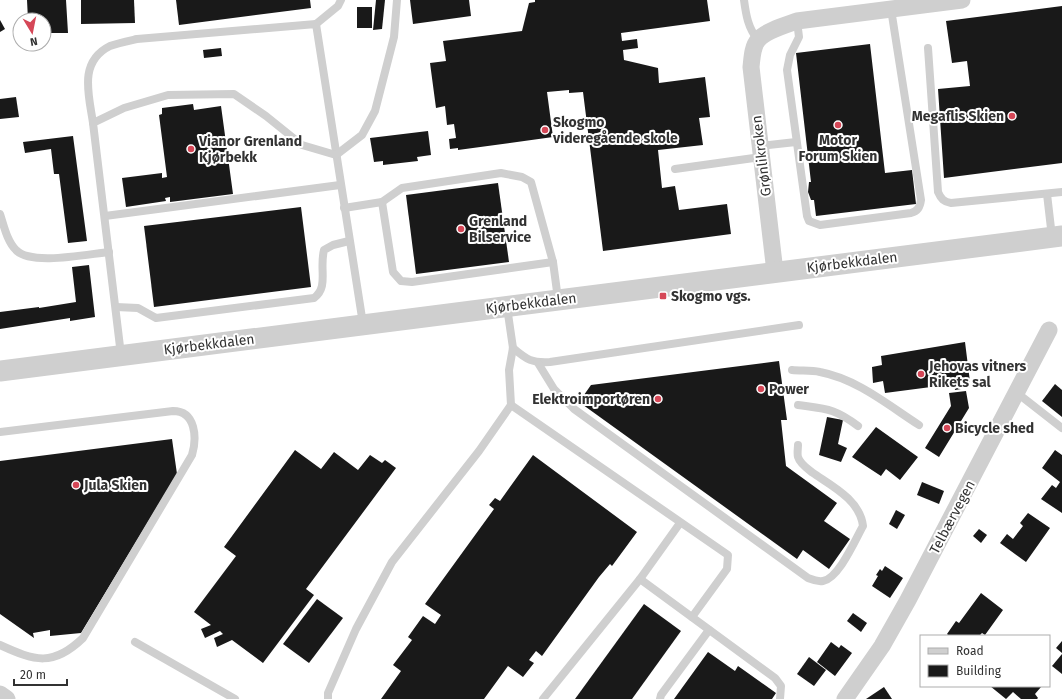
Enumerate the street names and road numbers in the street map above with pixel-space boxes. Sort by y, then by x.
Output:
street label: Grønlikroken [748,114,775,197]
street label: Kjørbekkdalen [806,248,898,277]
street label: Kjørbekkdalen [485,289,577,318]
street label: Kjørbekkdalen [163,330,255,359]
street label: Telbærvegen [926,477,979,557]

